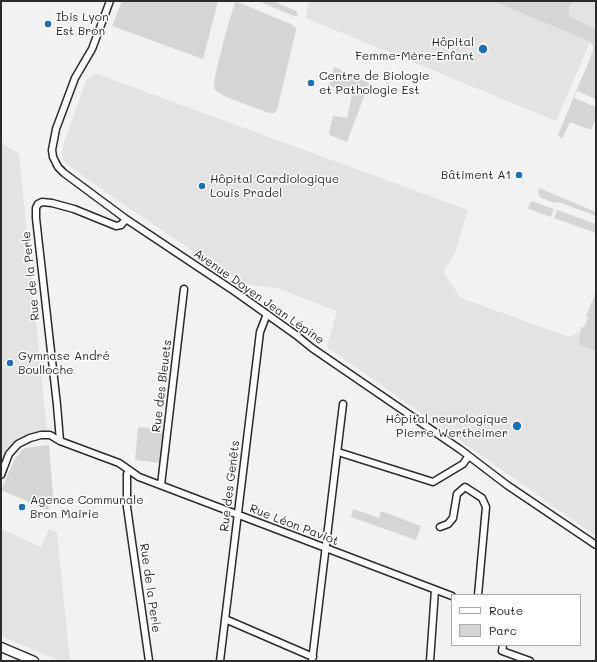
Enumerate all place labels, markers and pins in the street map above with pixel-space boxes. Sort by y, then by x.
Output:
place label: Ibis Lyon Est Bron [56,10,109,38]
marker: Ibis Lyon Est Bron [43,19,53,29]
place label: Hôpital Femme-Mère-Enfant [355,35,474,63]
marker: Hôpital Femme-Mère-Enfant [477,43,489,55]
place label: Centre de Biologie et Pathologie Est [319,69,430,97]
marker: Centre de Biologie et Pathologie Est [306,78,316,88]
place label: Bâtiment A1 [441,168,511,182]
marker: Bâtiment A1 [514,170,524,180]
place label: Hôpital Cardiologique Louis Pradel [210,172,339,200]
marker: Hôpital Cardiologique Louis Pradel [197,181,207,191]
place label: Gymnase André Boulloche [18,349,110,377]
marker: Gymnase André Boulloche [5,358,15,368]
place label: Hôpital neurologique Pierre Wertheimer [385,412,508,440]
marker: Hôpital neurologique Pierre Wertheimer [511,420,523,432]
place label: Agence Communale Bron Mairie [30,493,144,521]
marker: Agence Communale Bron Mairie [17,502,27,512]

